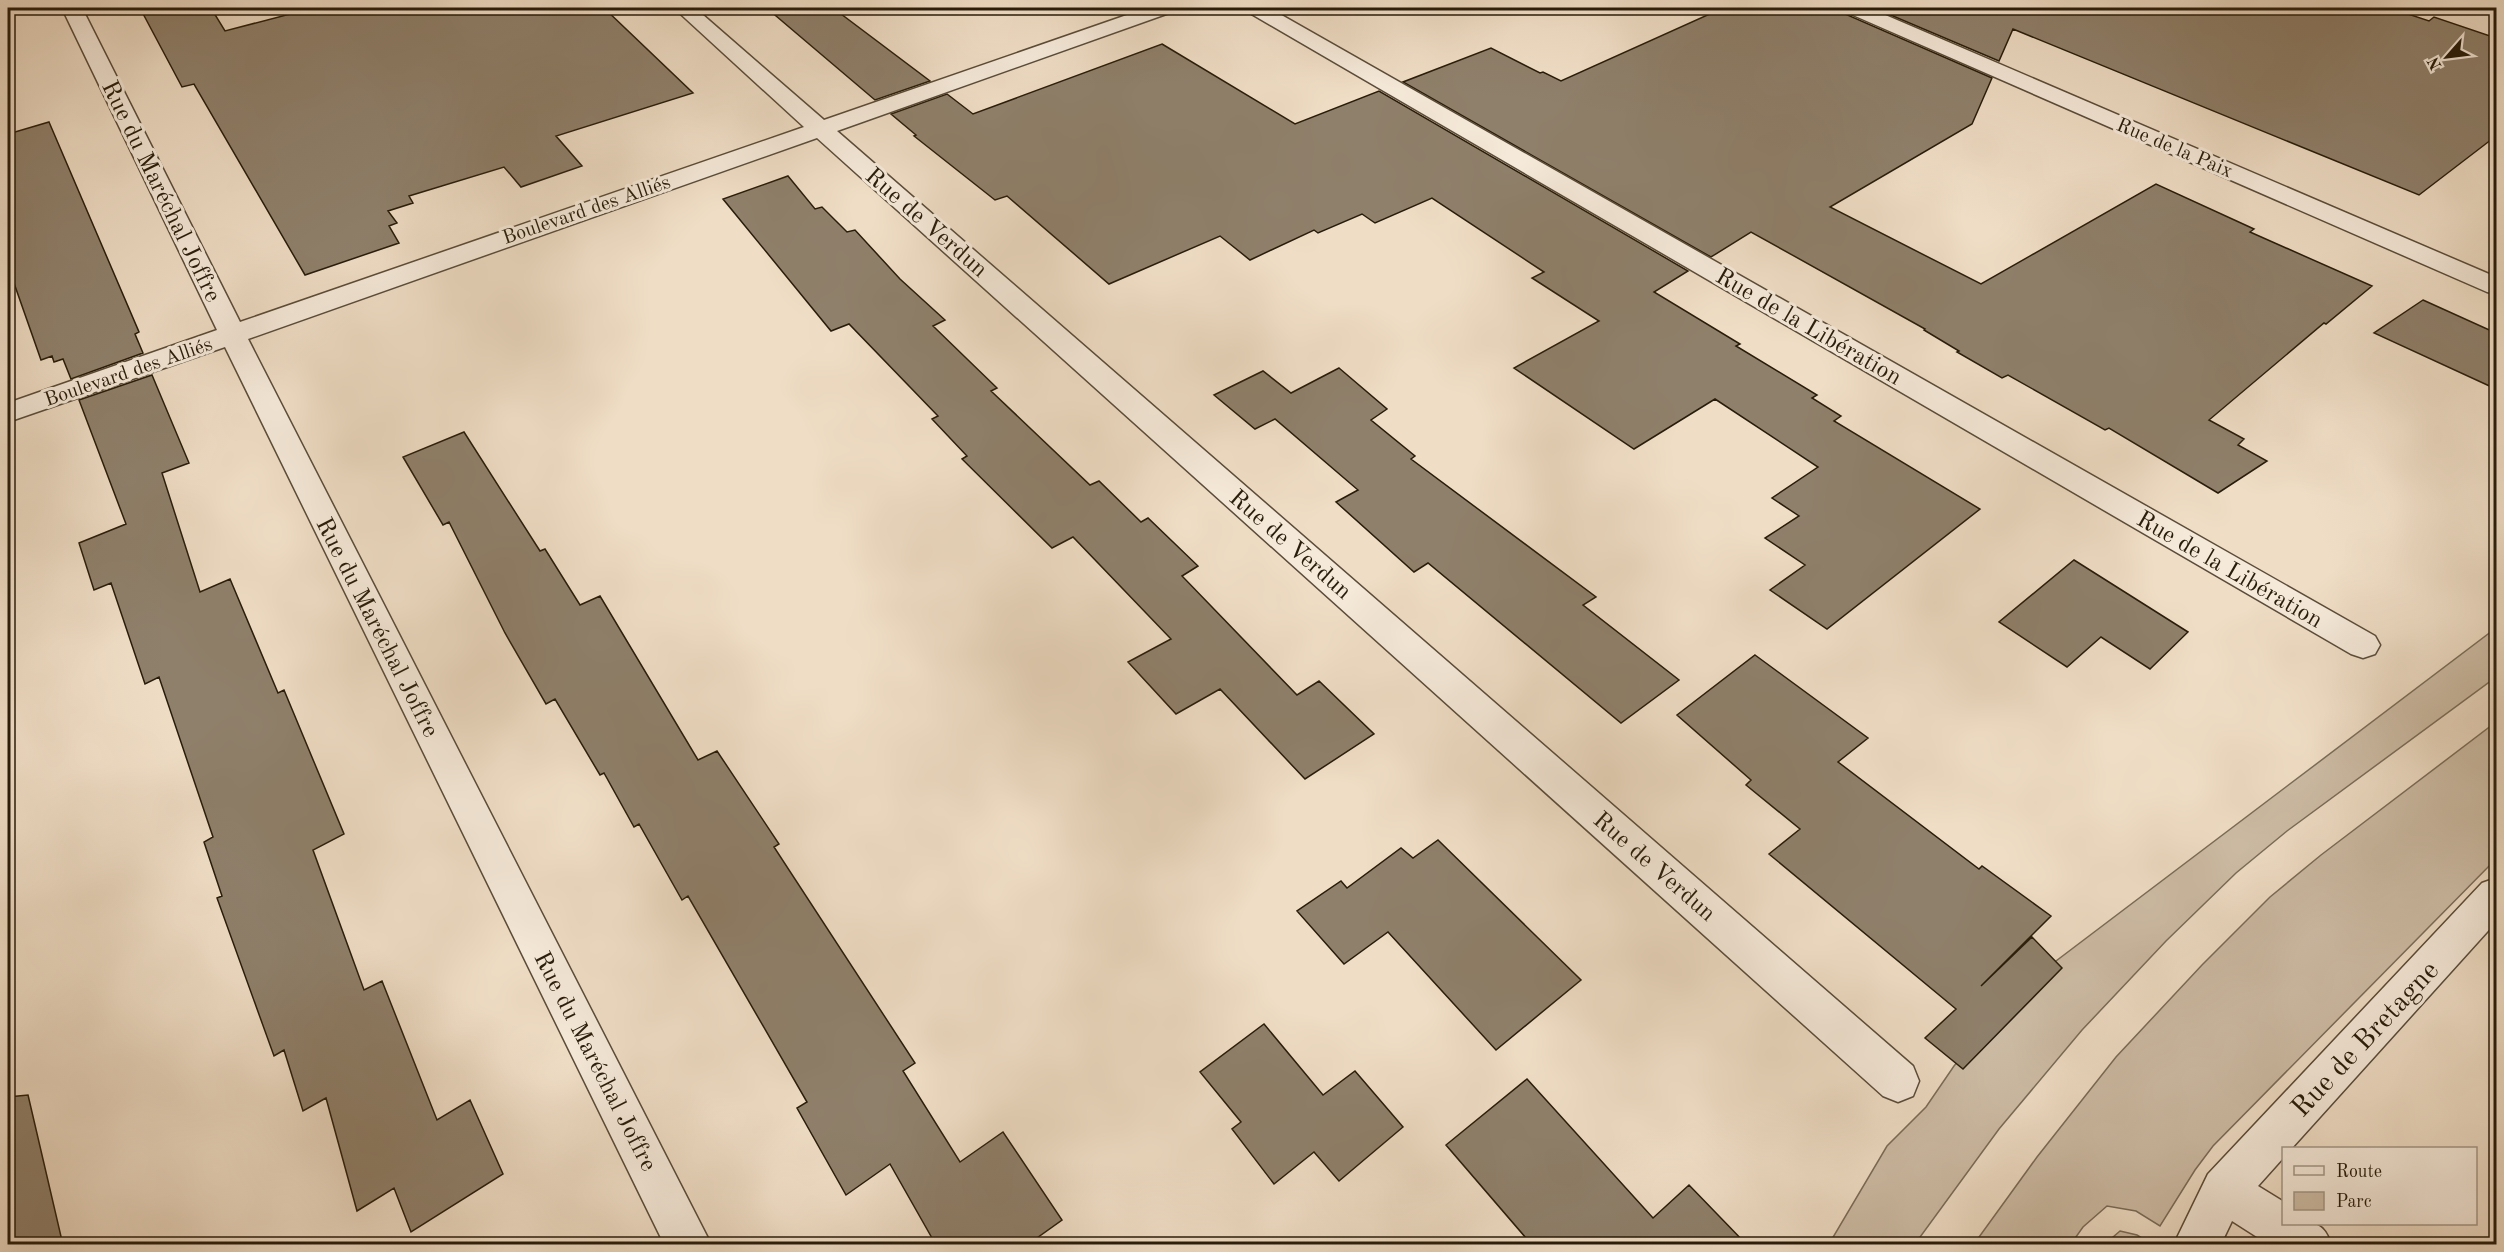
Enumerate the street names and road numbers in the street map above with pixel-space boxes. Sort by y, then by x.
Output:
street label: Rue du Maréchal Joffre [96,77,224,306]
street label: Rue de la Paix [2113,115,2235,182]
street label: Rue de Verdun [860,164,991,283]
street label: Boulevard des Alliés [500,173,673,249]
street label: Rue de la Libération [1711,265,1905,391]
street label: Boulevard des Alliés [42,335,215,411]
street label: Rue de Verdun [1224,486,1355,605]
street label: Rue de la Libération [2132,508,2326,634]
street label: Rue du Maréchal Joffre [310,514,442,742]
street label: Rue de Verdun [1588,808,1719,927]
street label: Rue du Maréchal Joffre [528,948,660,1176]
street label: Rue de Bretagne [2287,957,2445,1123]

